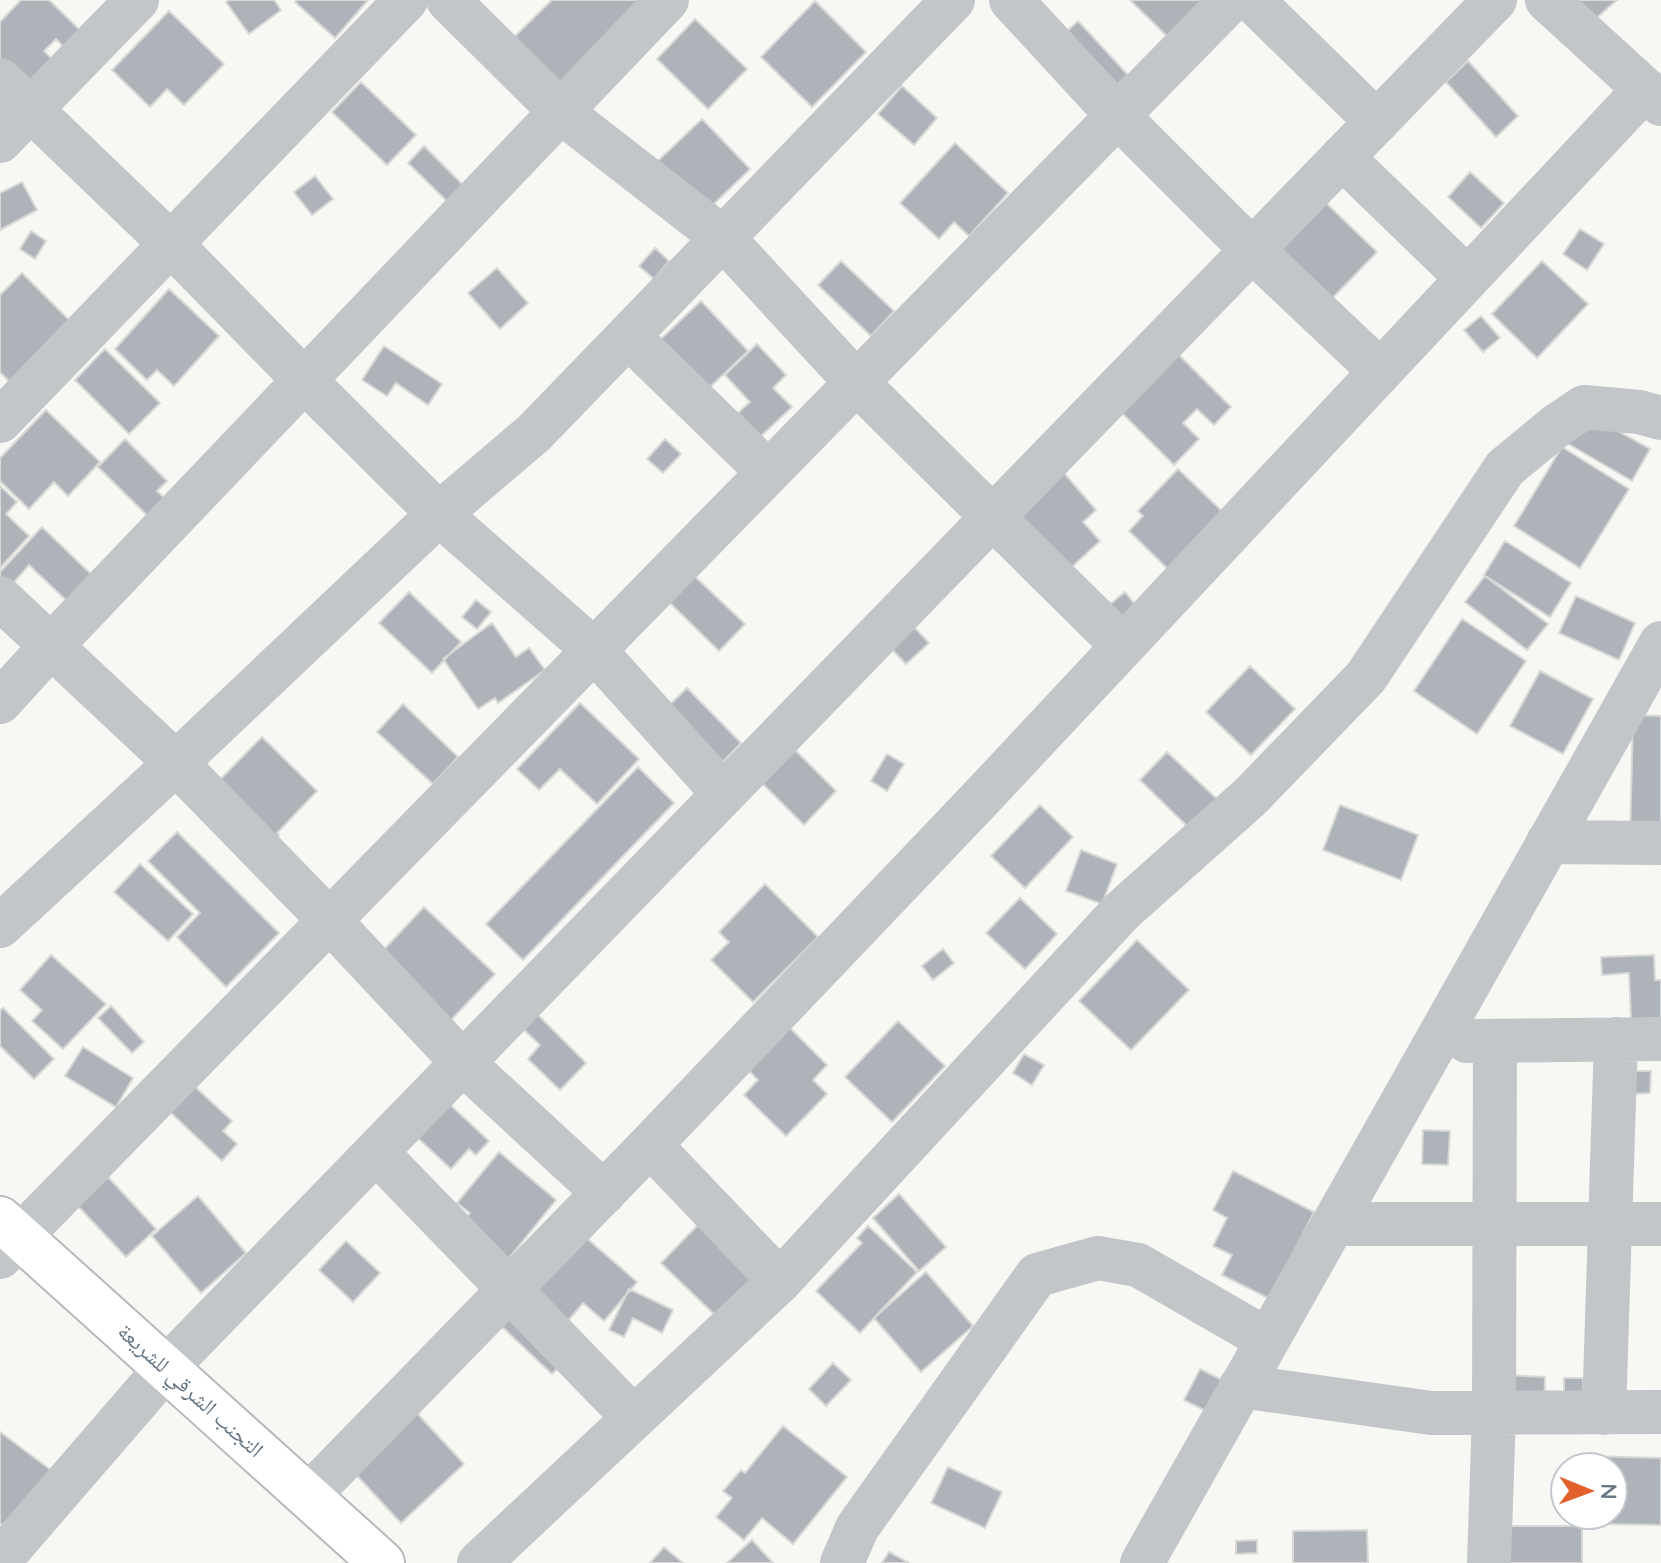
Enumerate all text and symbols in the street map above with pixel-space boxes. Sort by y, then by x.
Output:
street label: التجنب الشرقي للشريعة [110,1317,270,1466]
north arrow [1549,1451,1629,1531]
text: N [1595,1483,1623,1500]

